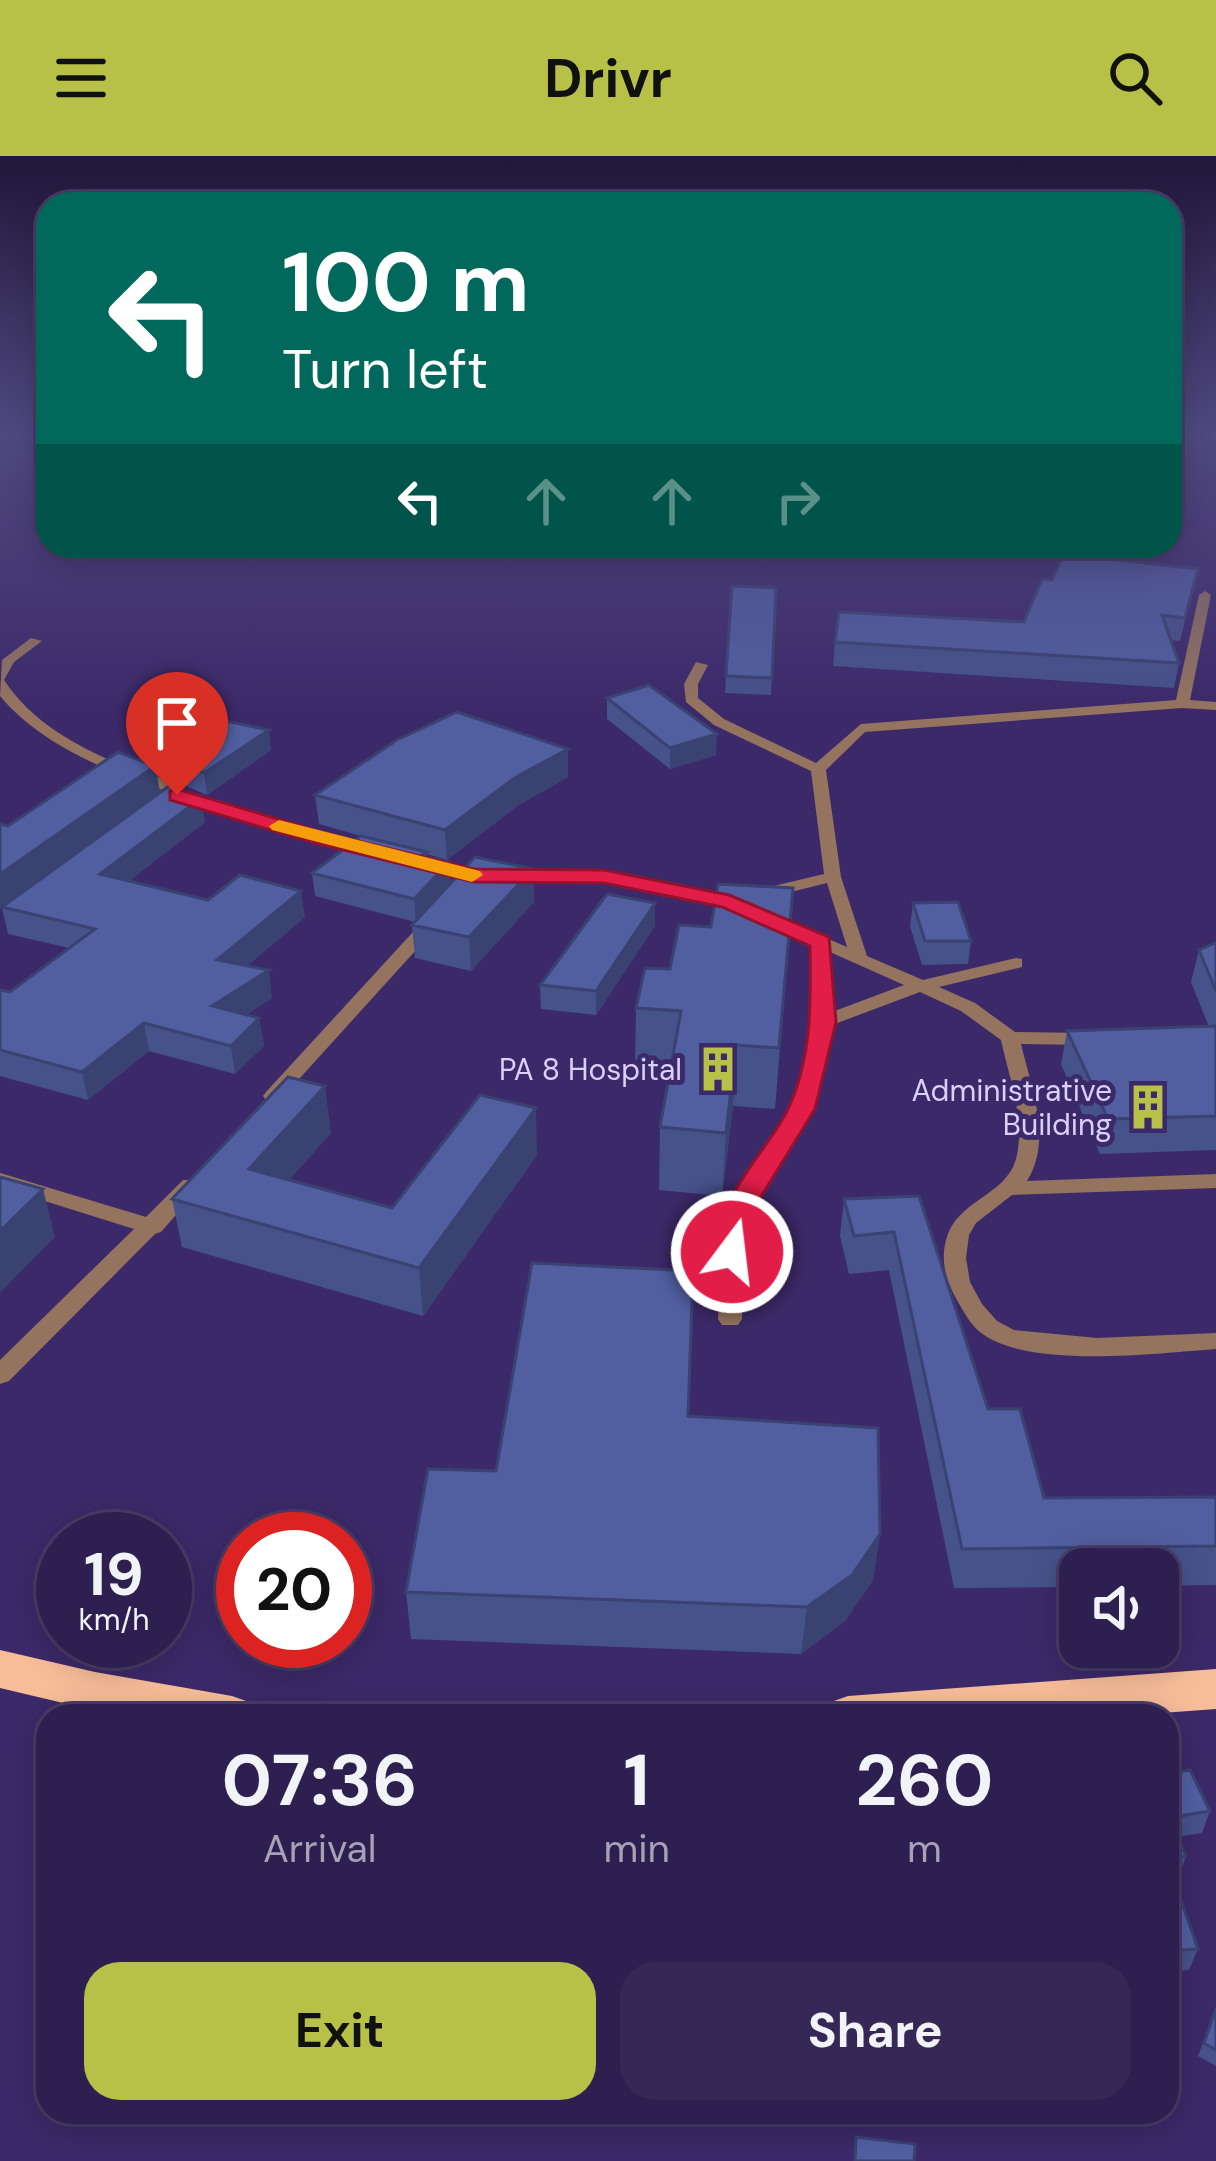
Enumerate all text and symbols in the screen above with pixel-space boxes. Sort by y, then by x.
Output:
text: Drivr [544,43,672,114]
icon: menu [48,45,114,111]
icon: search [1102,45,1168,111]
text: 100 m [282,228,530,337]
icon: left [84,240,240,396]
text: Turn left [282,334,488,405]
icon: left [387,468,453,534]
icon: ahead [513,468,579,534]
icon: ahead [639,468,705,534]
icon: right [765,468,831,534]
pin [126,672,228,795]
icon: arrive [144,690,210,756]
building icon: PA 8 Hospital [693,1044,743,1094]
place label: PA 8 Hospital [499,1050,682,1089]
place label: Administrative Building [912,1071,1112,1144]
building icon: Administrative Building [1123,1082,1173,1132]
position arrow [669,1189,795,1315]
speed limit sign: 20 [216,1512,372,1668]
text: 19 [84,1535,144,1614]
map controls [1059,1548,1179,1668]
button: sound [1059,1548,1179,1668]
text: km/h [79,1600,149,1639]
text: 07:36 [222,1734,418,1827]
text: 1 [624,1734,650,1827]
text: 260 [856,1734,993,1827]
text: Arrival [263,1823,377,1874]
text: min [603,1823,670,1874]
text: m [907,1823,942,1874]
button: Exit [84,1962,596,2100]
button: Share [620,1962,1131,2100]

